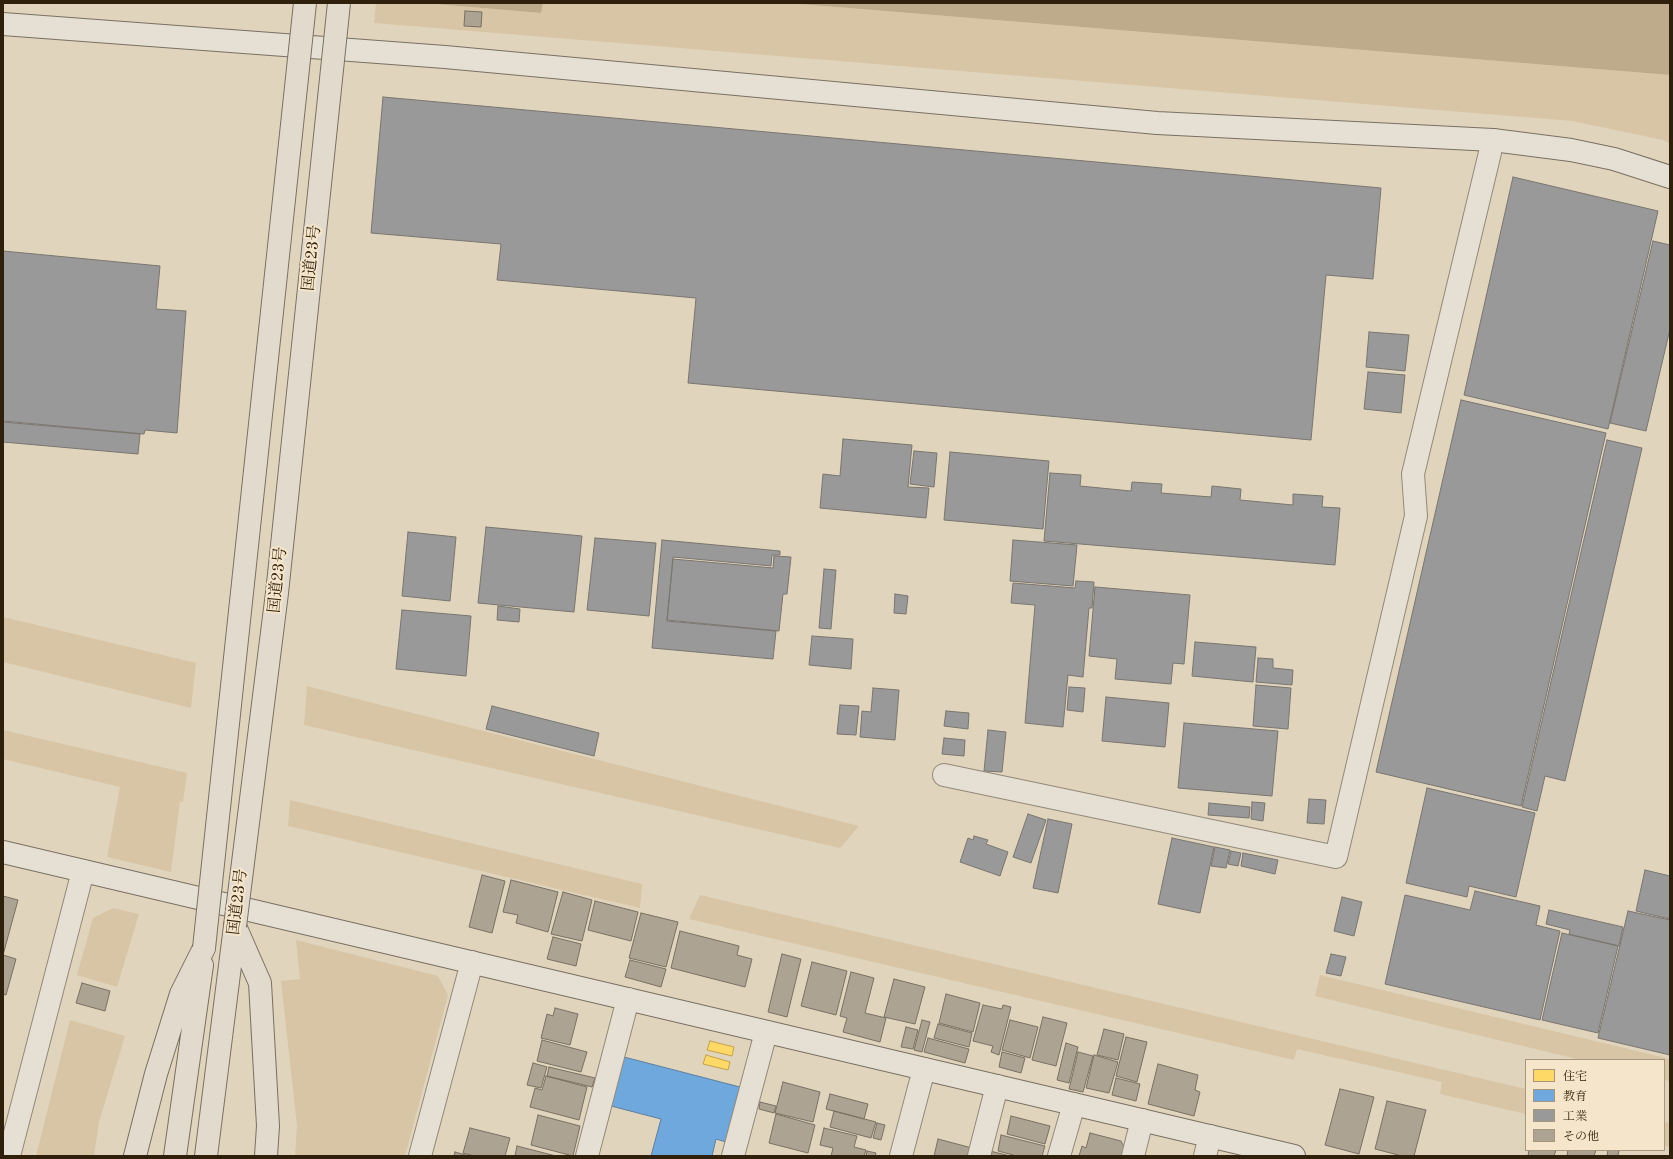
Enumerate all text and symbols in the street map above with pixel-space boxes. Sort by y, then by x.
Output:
street label: 国道23号 [299,224,325,292]
street label: 国道23号 [265,546,291,614]
street label: 国道23号 [224,868,252,936]
legend [1525,1059,1665,1151]
text: 住宅 [1563,1071,1587,1083]
text: 教育 [1563,1091,1587,1103]
text: 工業 [1563,1111,1587,1123]
text: その他 [1563,1131,1599,1143]

